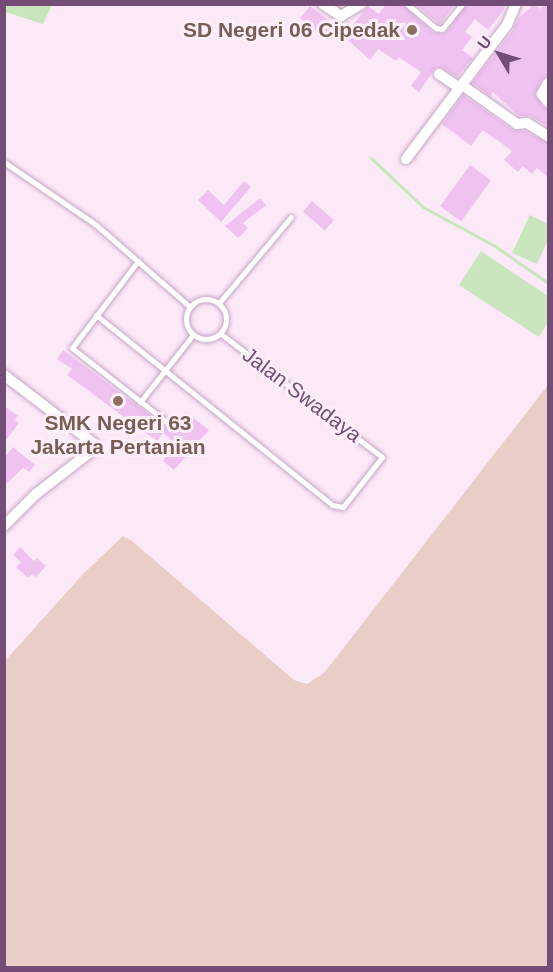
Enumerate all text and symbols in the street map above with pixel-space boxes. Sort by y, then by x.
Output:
place label: SD Negeri 06 Cipedak [183,17,400,43]
marker: SD Negeri 06 Cipedak [405,23,419,37]
north arrow [469,24,529,84]
text: U [474,33,495,52]
street label: Jalan Swadaya [238,342,366,448]
marker: SMK Negeri 63 Jakarta Pertanian [111,394,125,408]
place label: SMK Negeri 63 Jakarta Pertanian [30,410,206,460]

